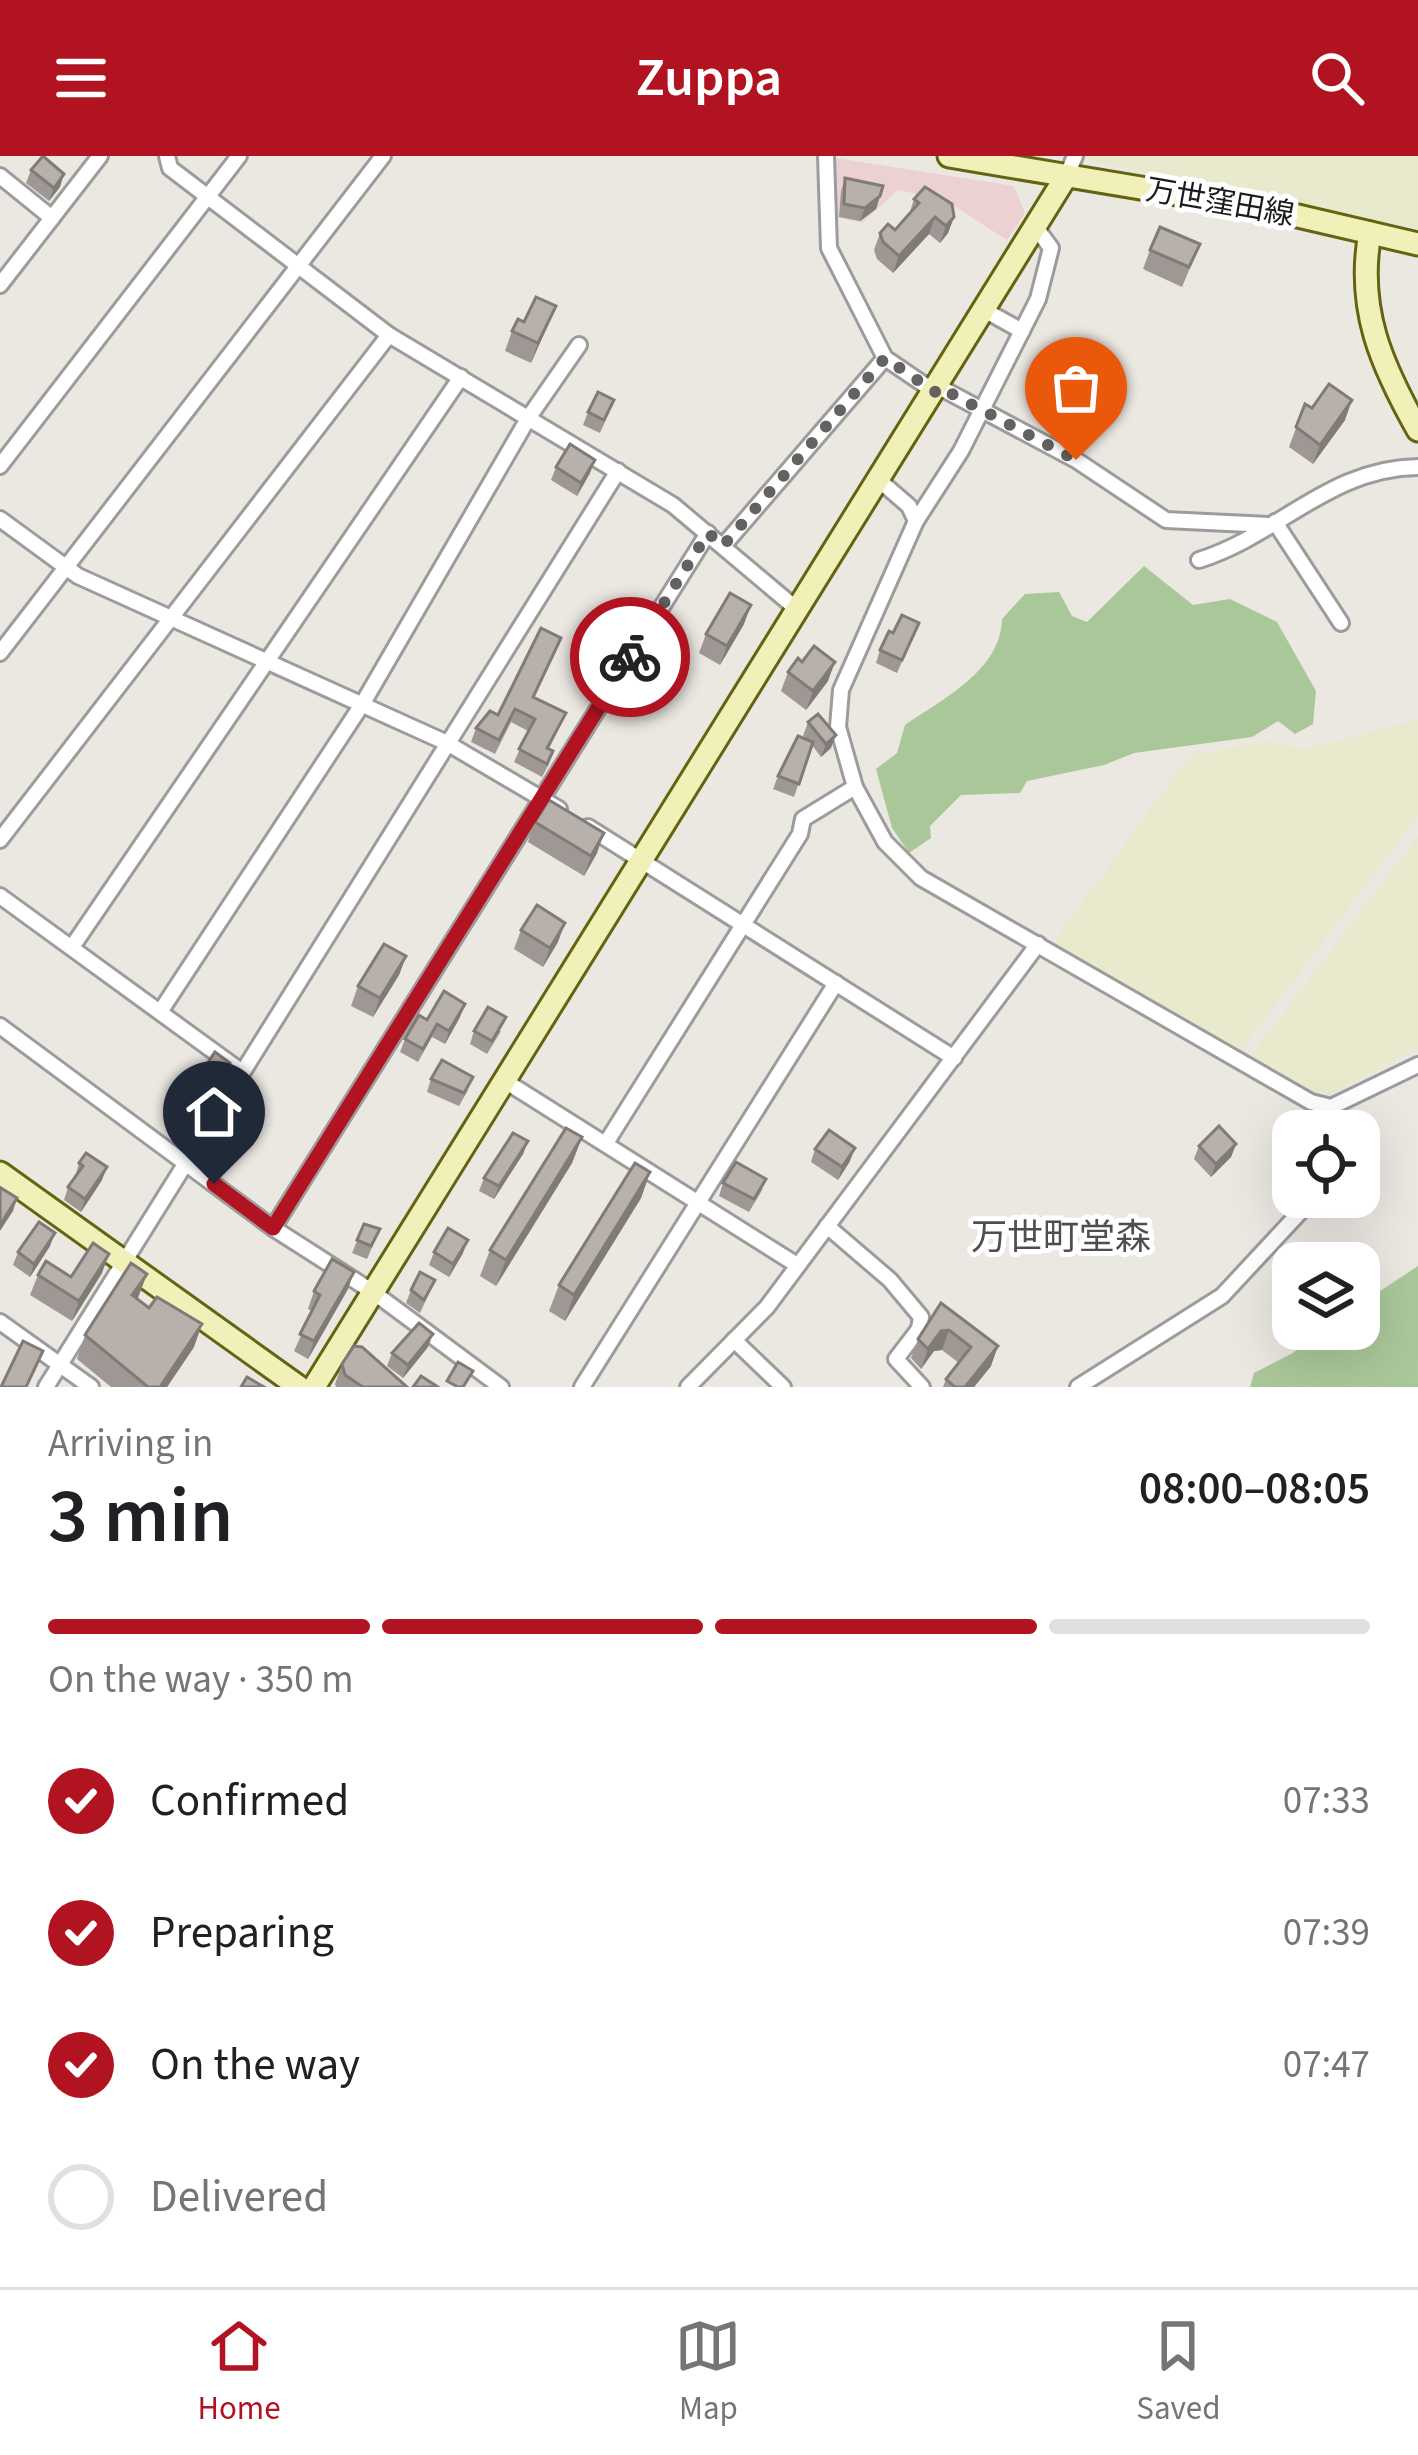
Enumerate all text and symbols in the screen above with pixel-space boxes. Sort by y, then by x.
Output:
text: Zuppa [636,40,782,117]
icon: menu [48,45,114,111]
icon: search [1304,45,1370,111]
street label: 万世窪田線 [1142,168,1298,237]
pin [1025,337,1127,460]
icon: bag [1043,355,1109,421]
courier [570,597,690,717]
icon: bike [597,624,663,690]
pin [163,1061,265,1184]
icon: home [181,1079,247,1145]
map controls [1272,1110,1380,1350]
button: locate [1272,1110,1380,1218]
district label: 万世町堂森 [971,1212,1151,1263]
button: layers [1272,1242,1380,1350]
text: Arriving in [48,1416,213,1472]
text: 08:00–08:05 [1139,1457,1370,1521]
text: 3 min [48,1461,233,1572]
text: On the way · 350 m [48,1652,354,1708]
icon: check [48,1768,114,1834]
text: Confirmed [150,1769,349,1833]
text: 07:33 [1283,1773,1370,1829]
icon: check [48,1900,114,1966]
text: Preparing [150,1901,334,1965]
text: 07:39 [1283,1905,1370,1961]
icon: check [48,2032,114,2098]
text: On the way [150,2033,360,2097]
text: 07:47 [1283,2037,1370,2093]
text: Delivered [150,2165,328,2229]
tab: Home [197,2313,281,2432]
tab: Map [675,2313,741,2432]
tab: Saved [1136,2313,1221,2432]

